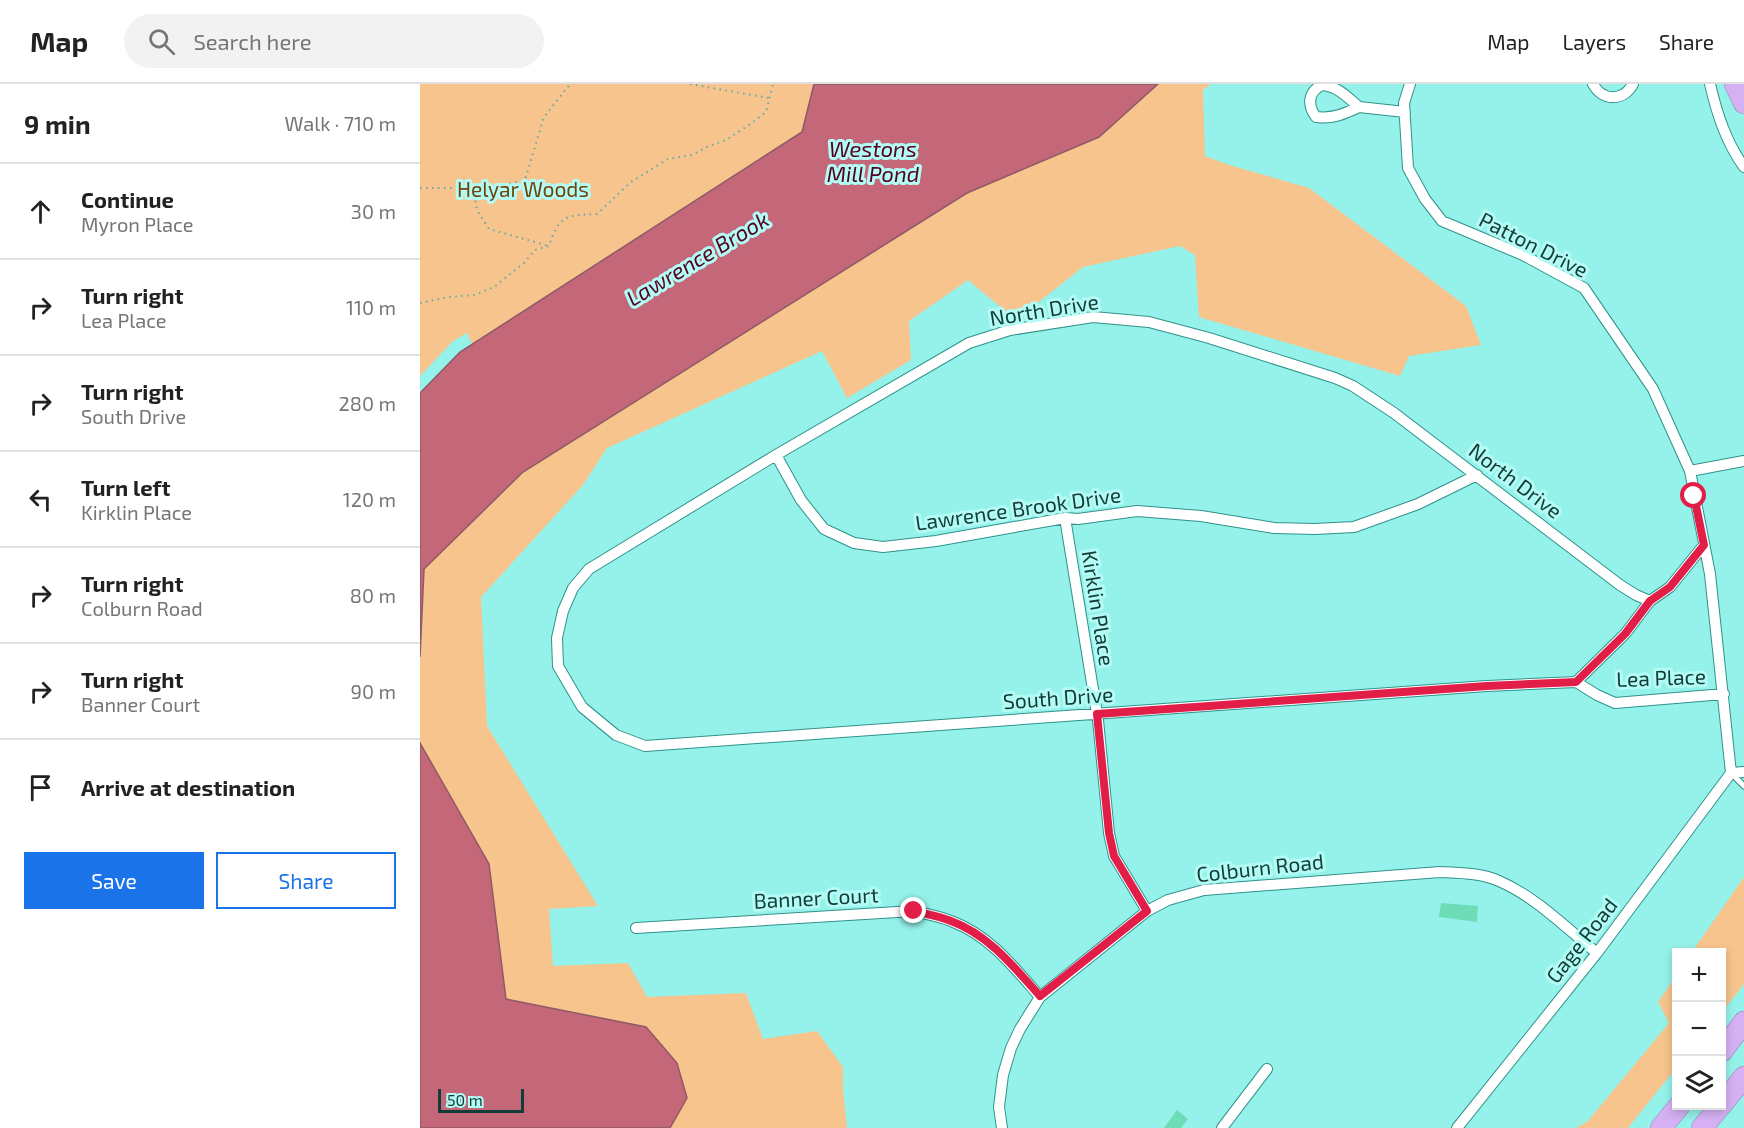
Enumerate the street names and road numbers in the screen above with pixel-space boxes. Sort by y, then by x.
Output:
street label: Patton Drive [1476,206,1592,282]
street label: North Drive [988,288,1100,330]
street label: North Drive [1465,437,1567,523]
street label: Lawrence Brook Drive [914,481,1122,535]
street label: Kirklin Place [1078,548,1120,668]
street label: Lea Place [1616,663,1706,691]
street label: South Drive [1002,681,1114,713]
street label: Colburn Road [1195,848,1325,886]
street label: Banner Court [753,881,879,913]
street label: Gage Road [1540,893,1622,987]

